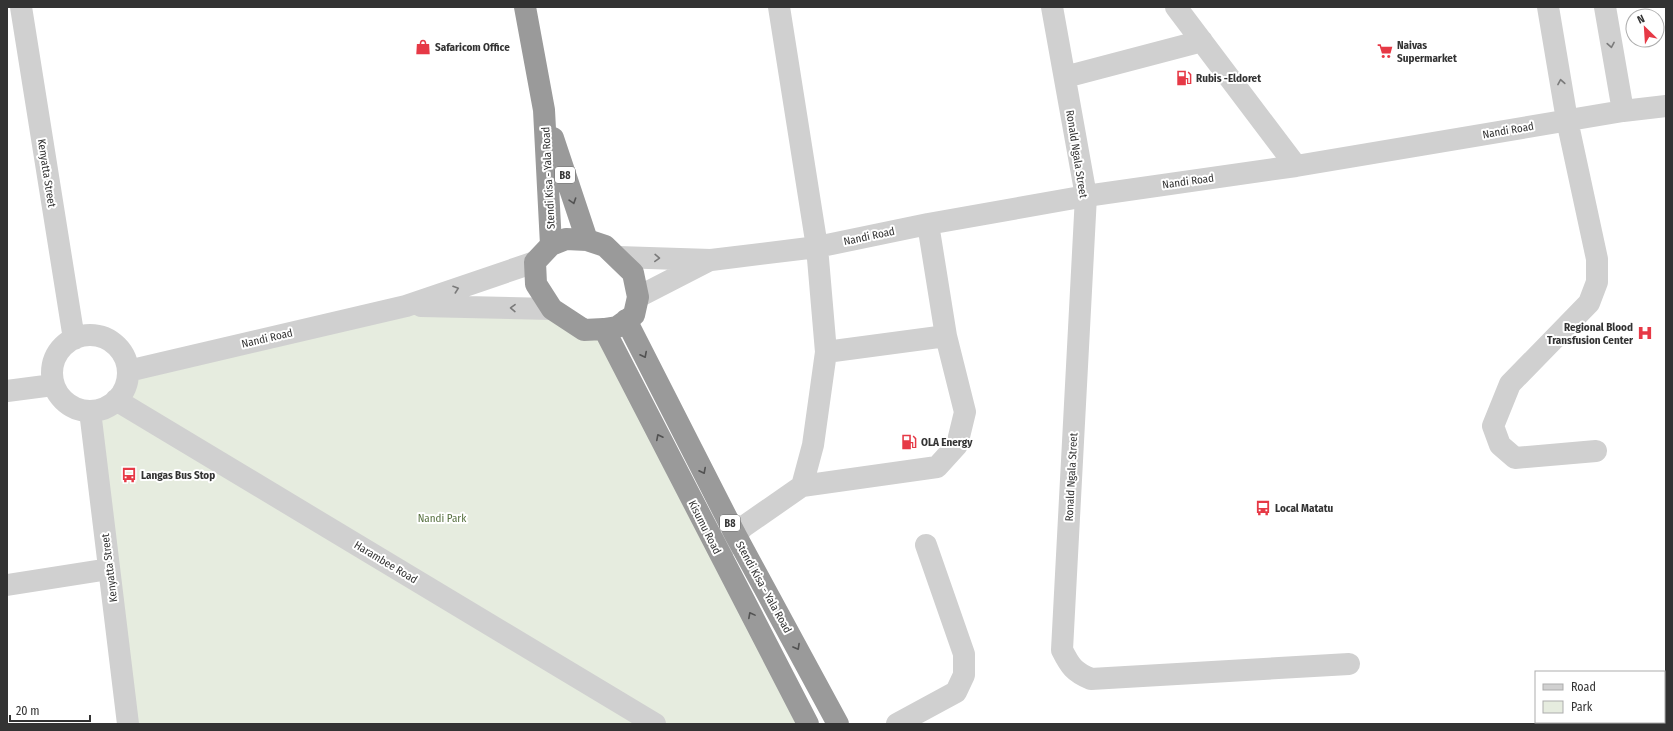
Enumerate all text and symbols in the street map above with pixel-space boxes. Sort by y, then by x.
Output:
north arrow [1625,8,1665,48]
text: N [1635,12,1647,27]
shop icon: Safaricom Office [414,38,432,56]
place label: Naivas Supermarket [1397,39,1457,65]
place label: Safaricom Office [435,41,510,54]
supermarket icon: Naivas Supermarket [1376,42,1394,60]
one-way arrow [1607,42,1615,49]
fuel station icon: Rubis -Eldoret [1175,69,1193,87]
place label: Rubis -Eldoret [1196,72,1261,85]
one-way arrow [1557,78,1566,85]
street label: Ronald Ngala Street [1063,109,1090,199]
street label: Nandi Road [1481,120,1535,141]
street label: Stendi Kisa - Yala Road [539,126,558,230]
street label: Kenyatta Street [35,138,58,209]
road number: B8 [555,167,575,183]
street label: Nandi Road [1161,171,1215,192]
one-way arrow [569,197,577,204]
street label: Nandi Road [842,225,896,248]
one-way arrow [654,254,660,262]
one-way arrow [452,285,459,293]
one-way arrow [510,304,516,312]
place label: Regional Blood Transfusion Center [1547,321,1634,347]
hospital icon: Regional Blood Transfusion Center [1636,324,1654,342]
street label: Nandi Road [240,326,294,351]
one-way arrow [639,351,647,358]
street label: Ronald Ngala Street [1063,432,1080,522]
fuel station icon: OLA Energy [900,433,918,451]
one-way arrow [656,434,664,442]
place label: OLA Energy [921,436,973,449]
bus stop icon: Langas Bus Stop [120,466,138,484]
one-way arrow [698,466,706,474]
place label: Langas Bus Stop [141,469,215,482]
street label: Kisumu Road [685,498,724,556]
bus stop icon: Local Matatu [1254,499,1272,517]
place label: Local Matatu [1275,502,1334,515]
park label: Nandi Park [418,512,467,525]
road number: B8 [720,515,740,531]
street label: Kenyatta Street [99,532,120,603]
street label: Harambee Road [352,538,420,586]
street label: Stendi Kisa - Yala Road [733,539,794,635]
one-way arrow [748,612,756,619]
one-way arrow [792,643,799,650]
legend [1535,671,1665,723]
text: Road [1571,680,1596,694]
scale bar [10,697,90,723]
text: Park [1571,700,1593,714]
text: 20 m [16,704,40,718]

